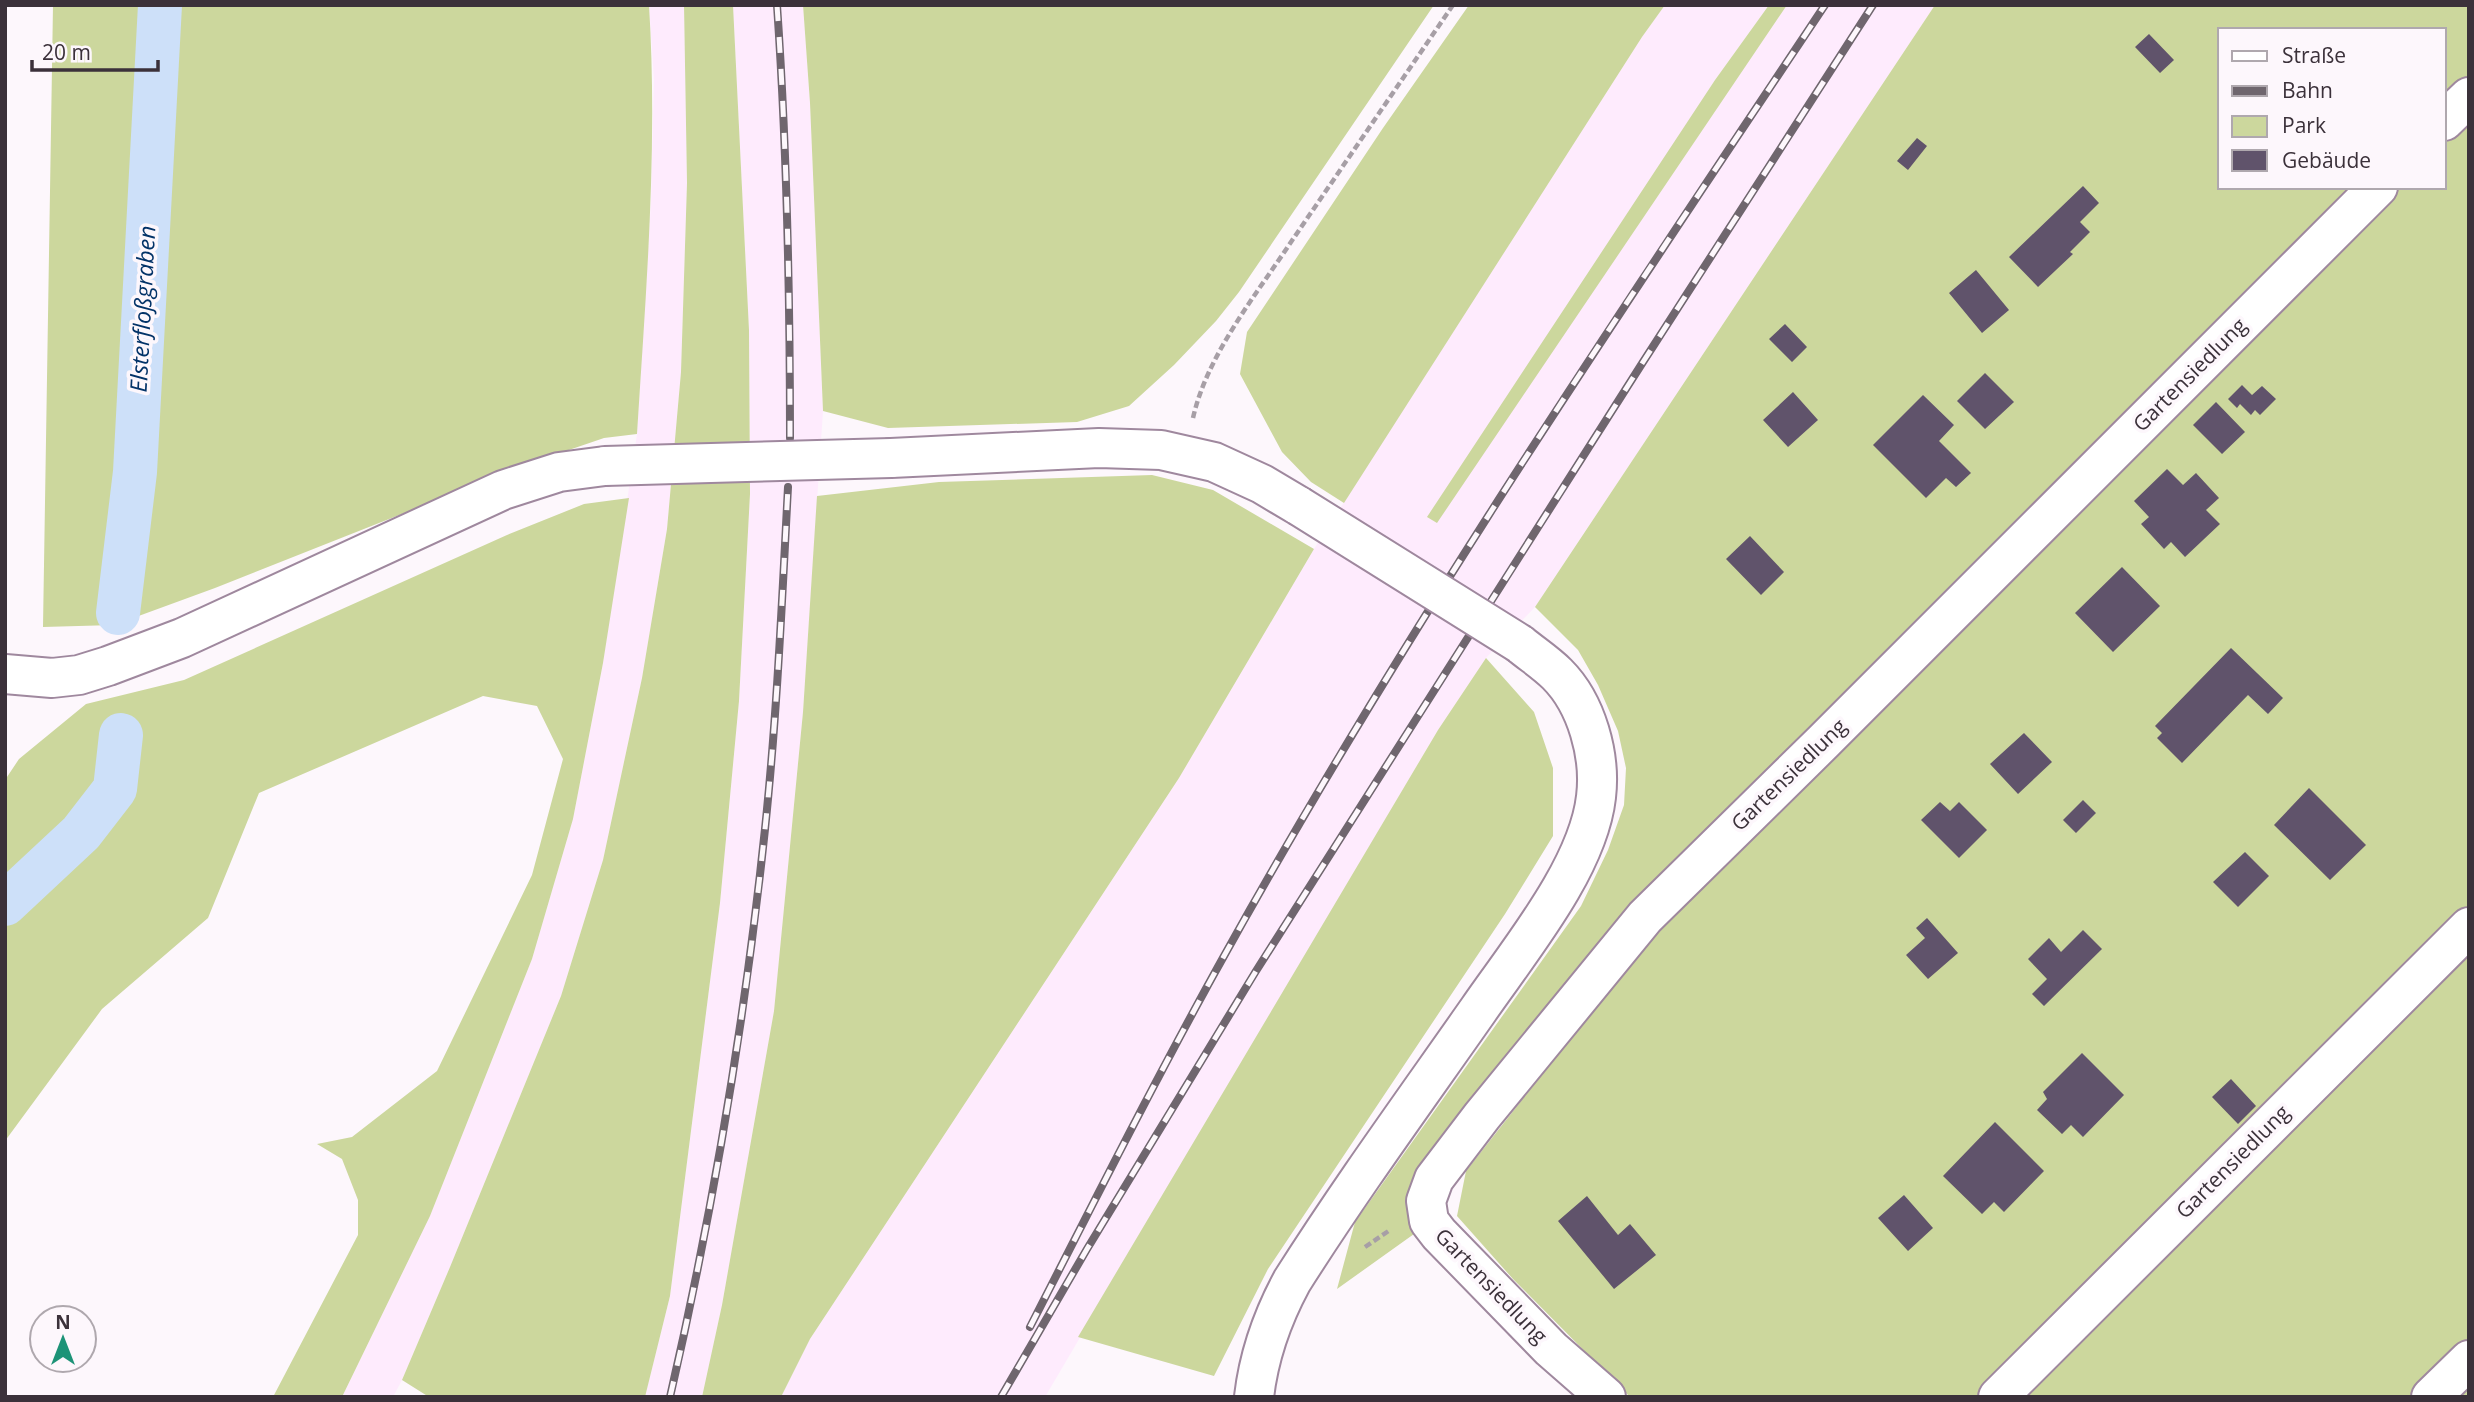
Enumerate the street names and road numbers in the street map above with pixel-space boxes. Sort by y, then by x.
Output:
street label: Gartensiedlung [2126,311,2252,437]
street label: Gartensiedlung [1725,712,1852,836]
street label: Gartensiedlung [2169,1098,2295,1224]
street label: Gartensiedlung [1430,1222,1554,1349]

